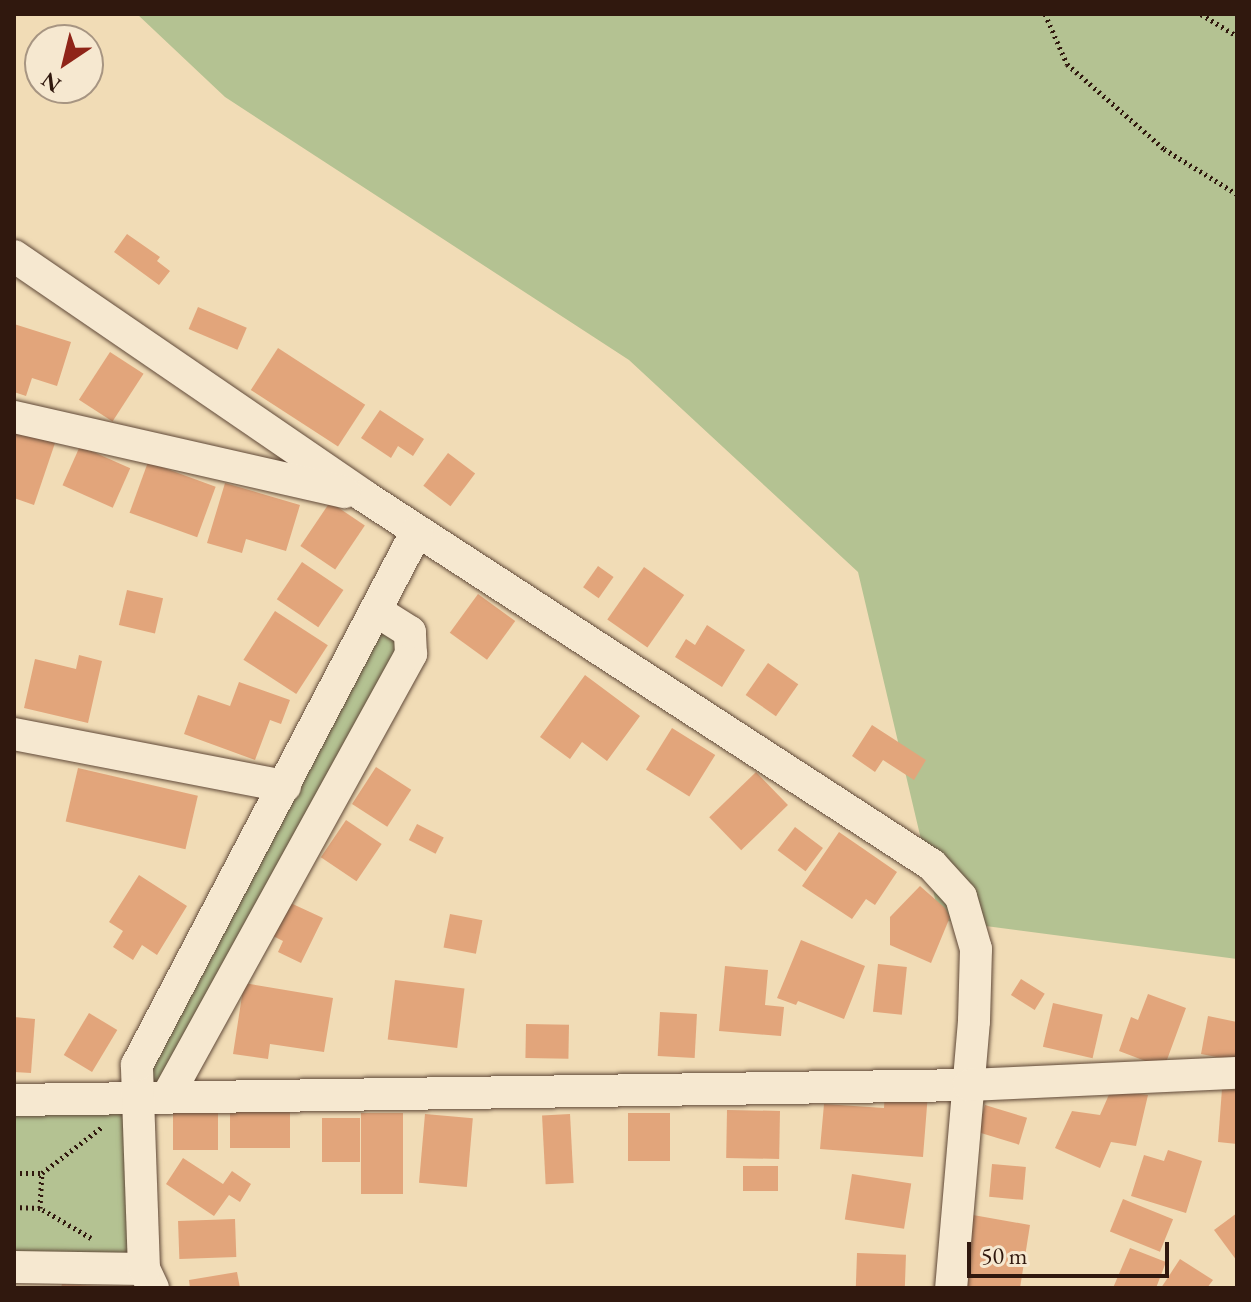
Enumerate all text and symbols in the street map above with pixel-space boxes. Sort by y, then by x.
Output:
north arrow [24,24,104,104]
text: N [35,65,67,99]
scale bar [971,1226,1173,1276]
text: 50 m [981,1240,1028,1271]

